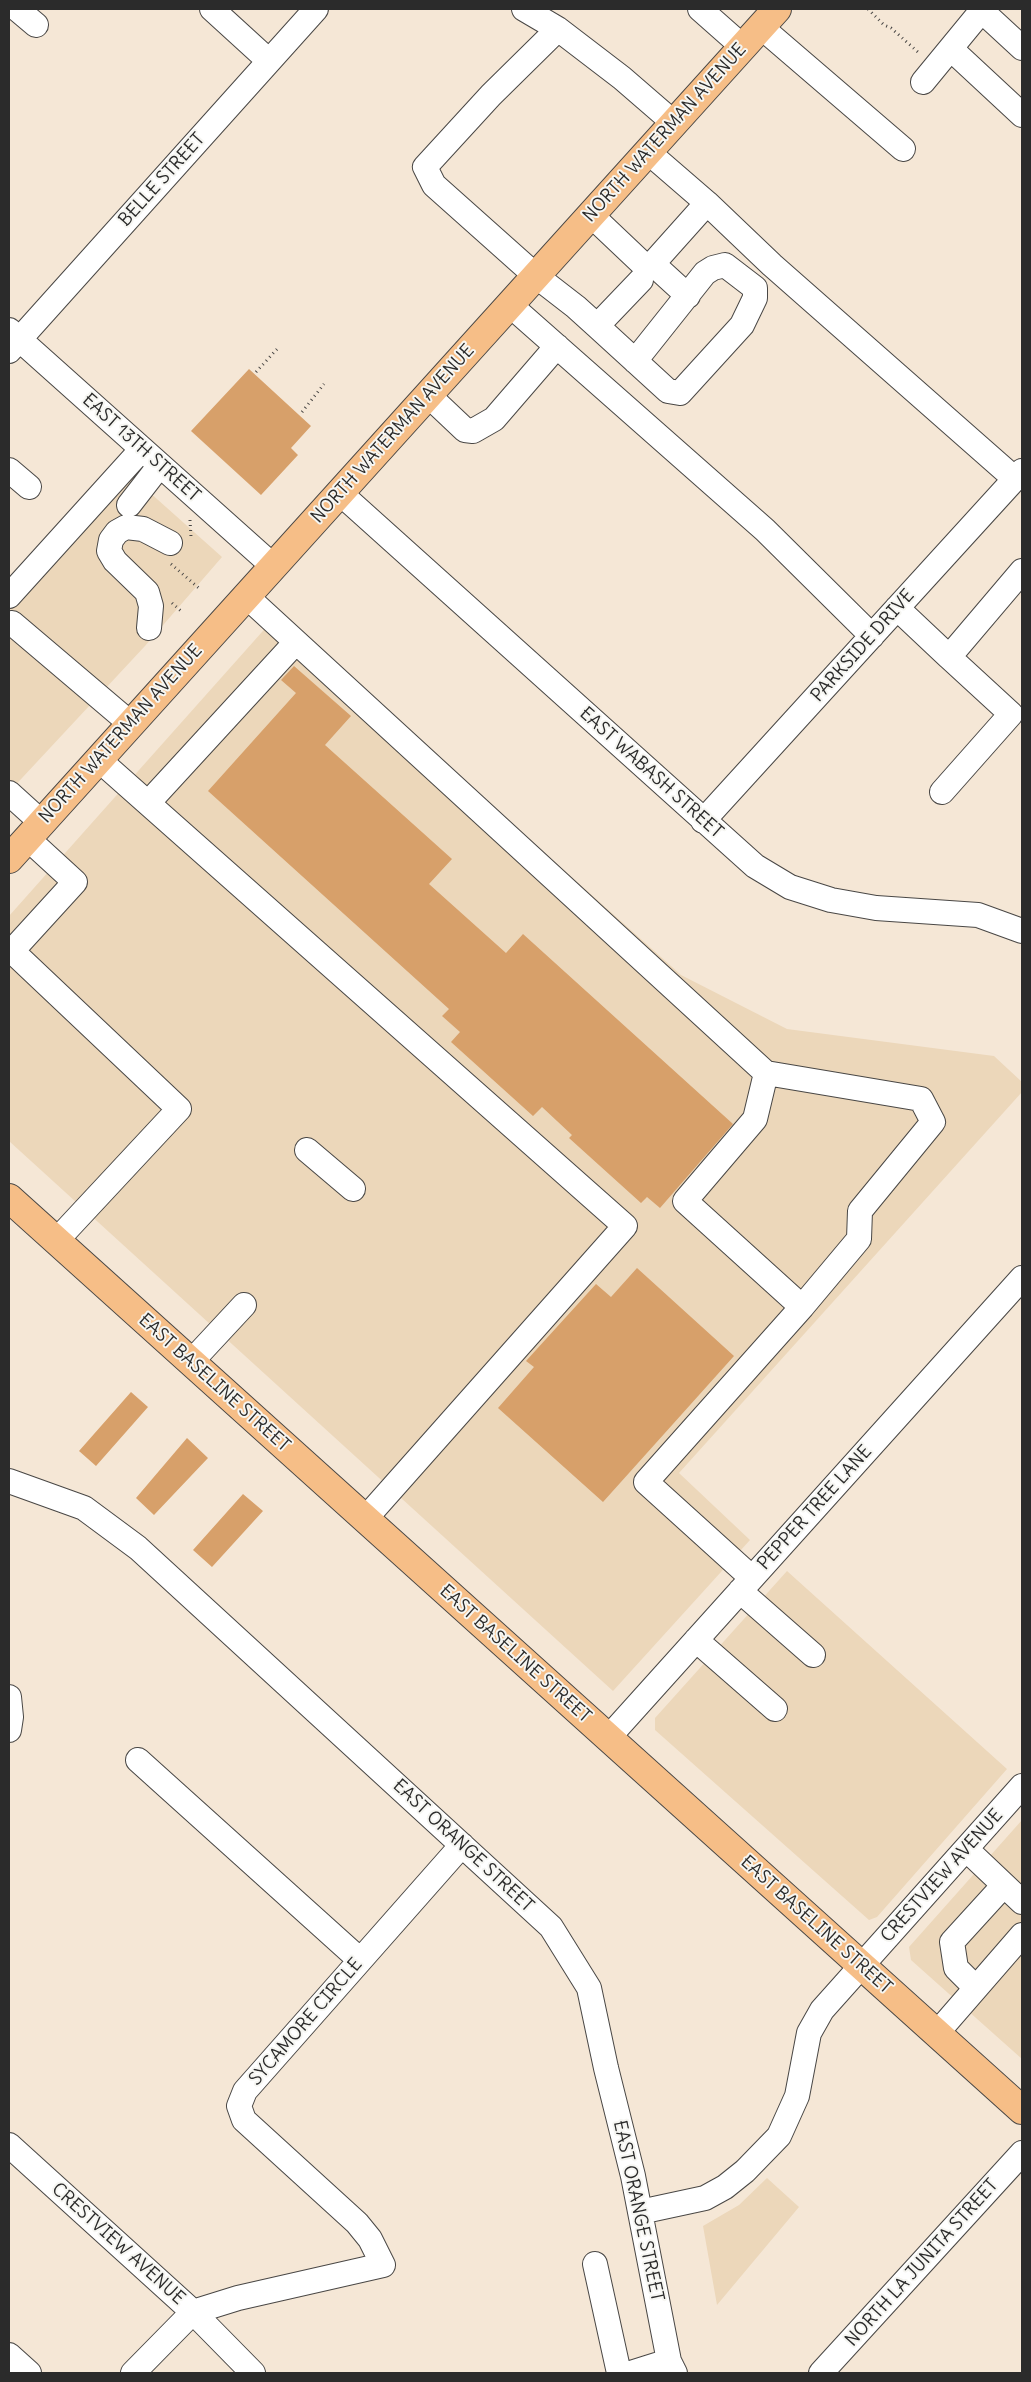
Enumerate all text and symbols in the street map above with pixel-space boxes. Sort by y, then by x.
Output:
street label: NORTH WATERMAN AVENUE [579,39,751,227]
street label: BELLE STREET [114,129,210,231]
street label: NORTH WATERMAN AVENUE [307,340,479,528]
street label: EAST 13TH STREET [78,389,204,507]
street label: PARKSIDE DRIVE [807,585,919,707]
street label: NORTH WATERMAN AVENUE [35,640,207,828]
street label: EAST WABASH STREET [575,703,727,843]
street label: EAST BASELINE STREET [134,1309,294,1457]
street label: PEPPER TREE LANE [753,1441,877,1575]
street label: EAST BASELINE STREET [435,1580,595,1728]
street label: EAST ORANGE STREET [388,1775,538,1917]
street label: CRESTVIEW AVENUE [877,1805,1007,1947]
street label: EAST BASELINE STREET [736,1851,896,1999]
street label: SYCAMORE CIRCLE [245,1954,367,2090]
street label: EAST ORANGE STREET [608,2119,668,2303]
street label: NORTH LA JUNITA STREET [841,2175,1003,2351]
street label: CRESTVIEW AVENUE [47,2179,189,2309]

